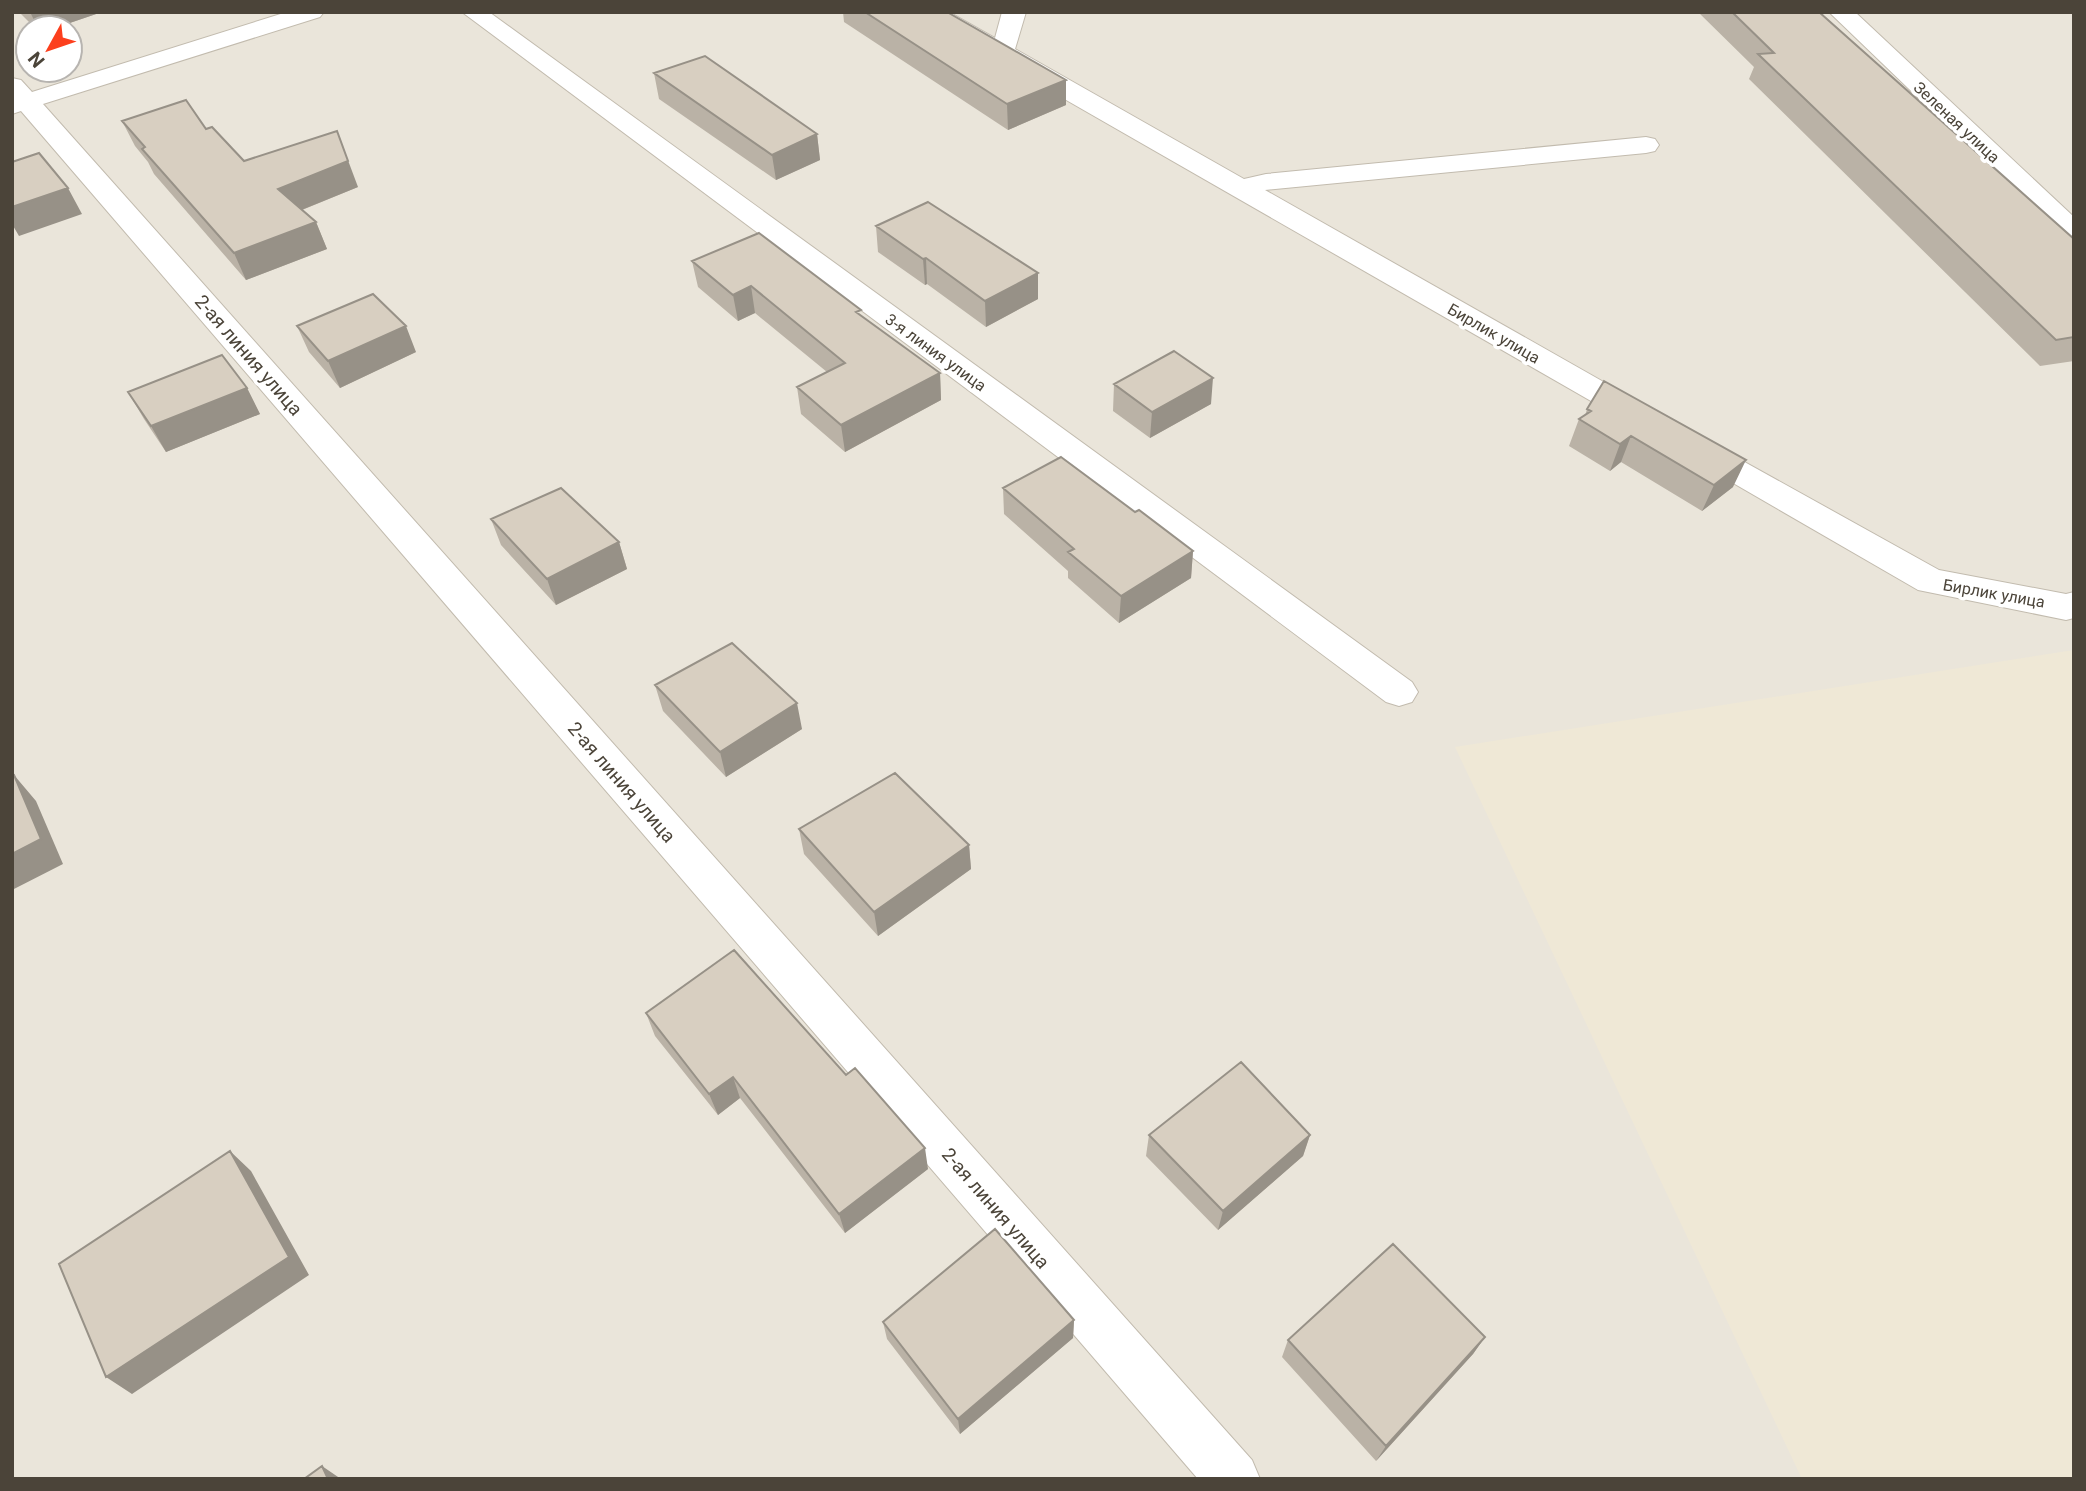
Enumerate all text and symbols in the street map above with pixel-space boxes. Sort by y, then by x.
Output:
north arrow [14,14,84,84]
text: N [23,47,49,72]
street label: Зеленая улица [1910,78,2003,167]
street label: 2-ая линия улица [190,290,307,420]
street label: Бирлик улица [1444,299,1543,367]
street label: 3-я линия улица [882,310,990,395]
street label: Бирлик улица [1941,575,2046,612]
street label: 2-ая линия улица [563,717,680,847]
street label: 2-ая линия улица [937,1143,1054,1273]

